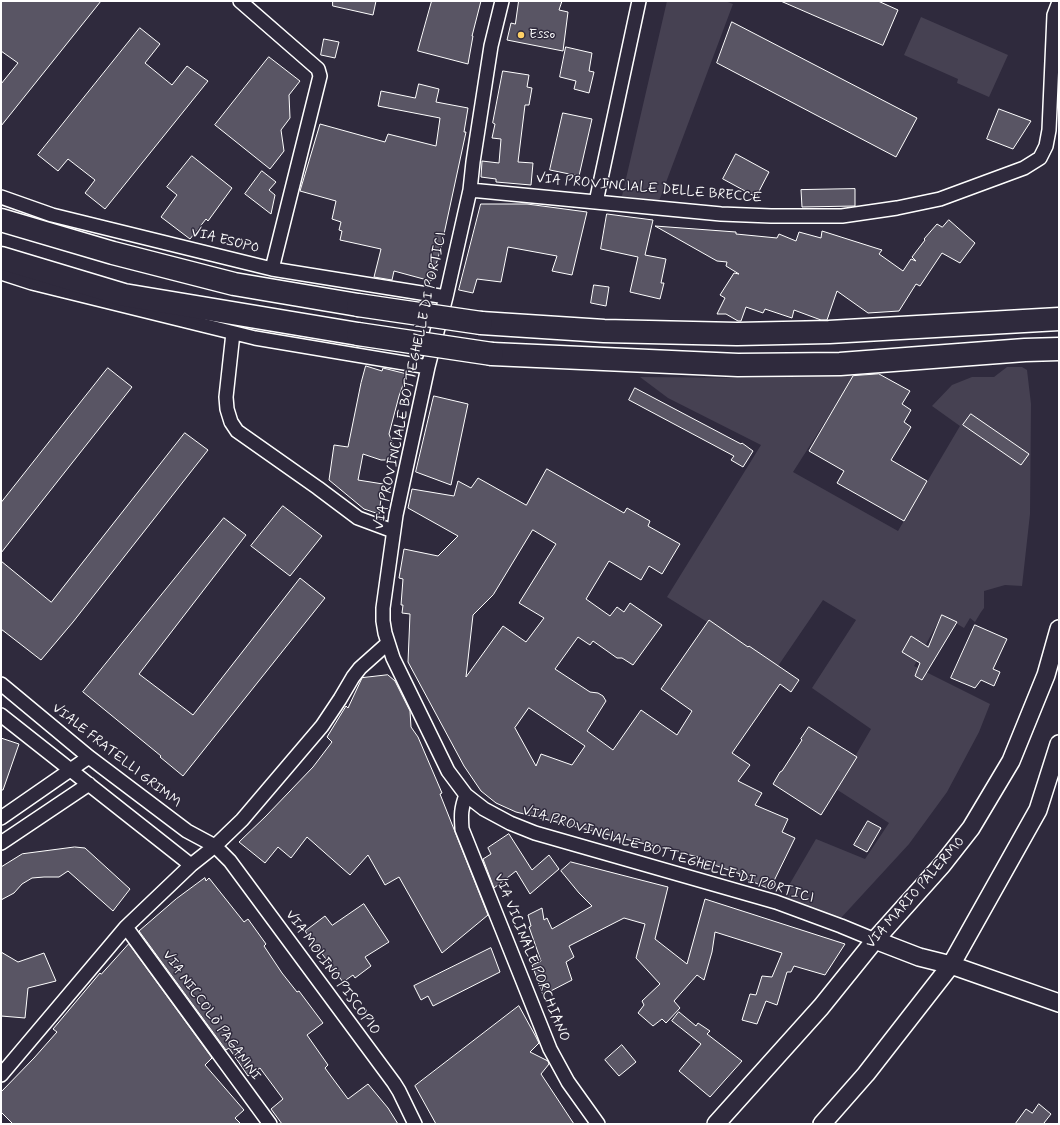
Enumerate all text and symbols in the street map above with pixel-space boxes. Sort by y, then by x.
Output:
place label: Esso [529,27,555,43]
marker: Esso [516,30,526,40]
street label: VIA PROVINCIALE DELLE BRECCE [535,171,763,207]
street label: VIA ESOPO [189,224,261,258]
street label: VIA PROVINCIALE BOTTEGHELLE DI PORTICI [371,231,451,531]
street label: VIALE FRATELLI GRIMM [48,700,184,812]
street label: VIA PROVINCIALE BOTTEGHELLE DI PORTICI [520,803,816,907]
street label: VIA MARIO PALERMO [863,834,969,952]
street label: VIA VICINALE PORCHIANO [490,872,572,1044]
street label: VIA MOLINO PISCOPIO [281,907,383,1039]
street label: VIA NICCOLÒ PAGANINI [158,948,264,1084]

